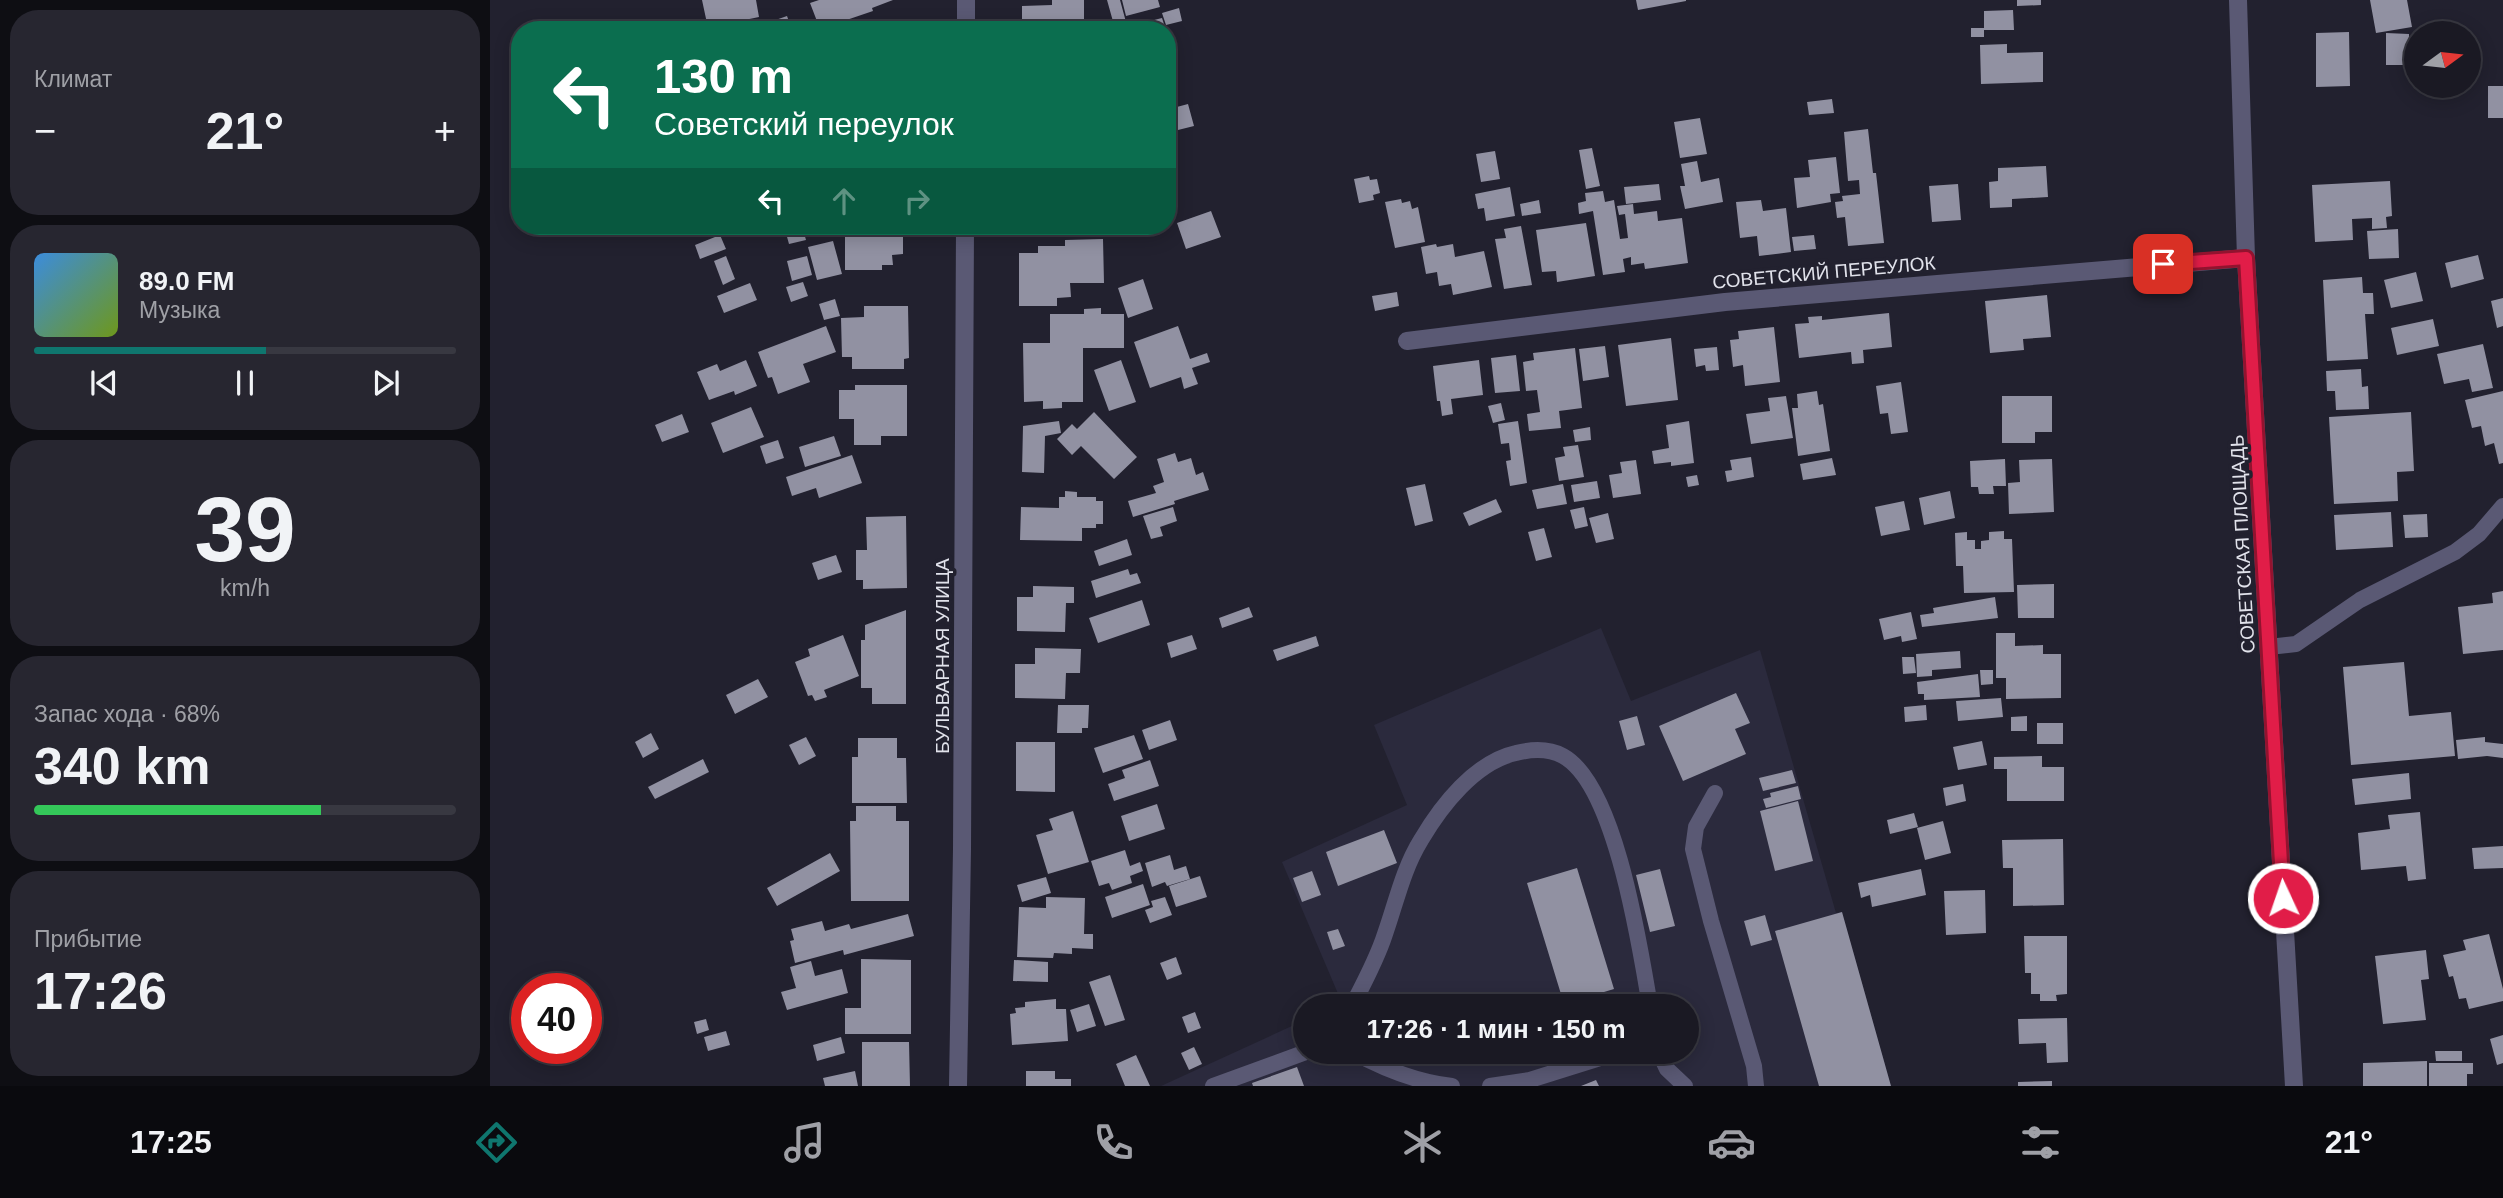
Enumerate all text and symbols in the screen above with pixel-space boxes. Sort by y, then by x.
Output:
north arrow [2404,21,2482,98]
map controls [2404,21,2481,98]
icon: left [539,49,630,140]
text: 130 m [654,49,793,103]
text: Климат [34,66,112,92]
text: 21° [206,102,284,160]
text: Советский переулок [654,106,954,142]
text: − [34,110,56,152]
text: + [434,110,456,152]
icon: left [752,182,790,220]
icon: ahead [825,182,863,220]
icon: right [898,182,936,220]
pin [2133,234,2193,294]
icon: arrive [2144,245,2182,283]
street label: СОВЕТСКИЙ ПЕРЕУЛОК [1712,252,1936,293]
text: 89.0 FM [139,266,234,296]
text: Музыка [139,297,220,323]
icon: previous [85,364,123,402]
icon: pause [226,364,264,402]
icon: next [367,364,405,402]
street label: СОВЕТСКАЯ ПЛОЩАДЬ [2226,434,2259,654]
text: 39 [194,479,296,580]
street label: БУЛЬВАРНАЯ УЛИЦА [932,558,953,754]
text: km/h [220,575,270,601]
text: Запас хода · 68% [34,701,220,727]
text: 340 km [34,737,210,795]
position arrow [2246,861,2320,935]
text: Прибытие [34,926,142,952]
text: 17:26 [34,962,167,1020]
speed limit sign: 40 [511,973,602,1064]
text: 17:26 · 1 мин · 150 m [1366,1014,1626,1044]
icon: directions [472,1118,521,1167]
icon: music [780,1118,829,1167]
icon: phone [1089,1118,1138,1167]
icon: climate [1398,1118,1447,1167]
icon: car [1707,1118,1756,1167]
icon: filters [2016,1118,2065,1167]
text: 17:25 [130,1124,212,1160]
text: 21° [2325,1124,2373,1160]

